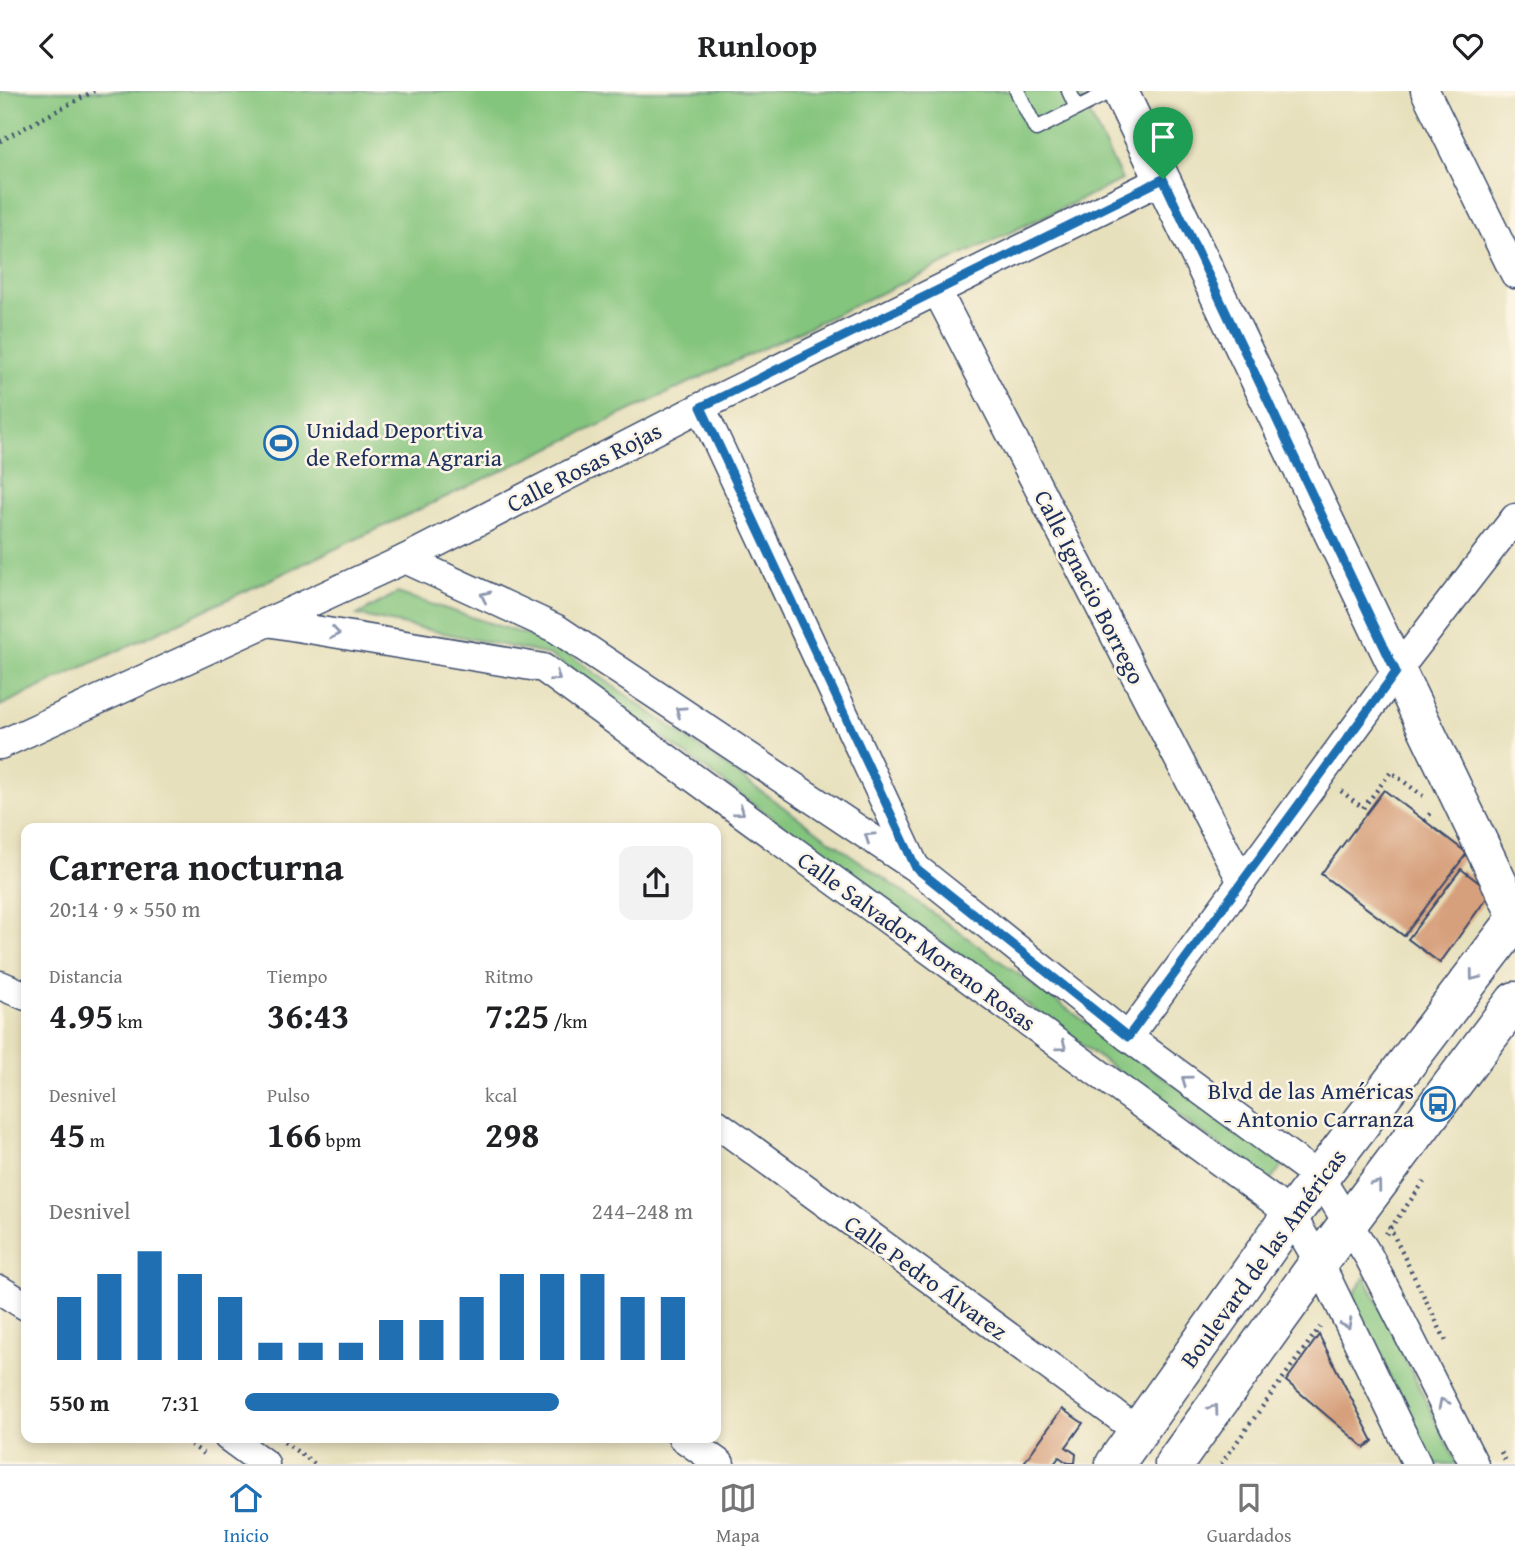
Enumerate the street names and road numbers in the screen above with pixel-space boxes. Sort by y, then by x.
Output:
street label: Calle Rosas Rojas [501,413,667,521]
street label: Calle Ignacio Borrego [1026,484,1154,690]
street label: Calle Salvador Moreno Rosas [790,842,1044,1040]
street label: Boulevard de las Américas [1171,1141,1355,1375]
street label: Calle Pedro Álvarez [837,1206,1015,1348]

